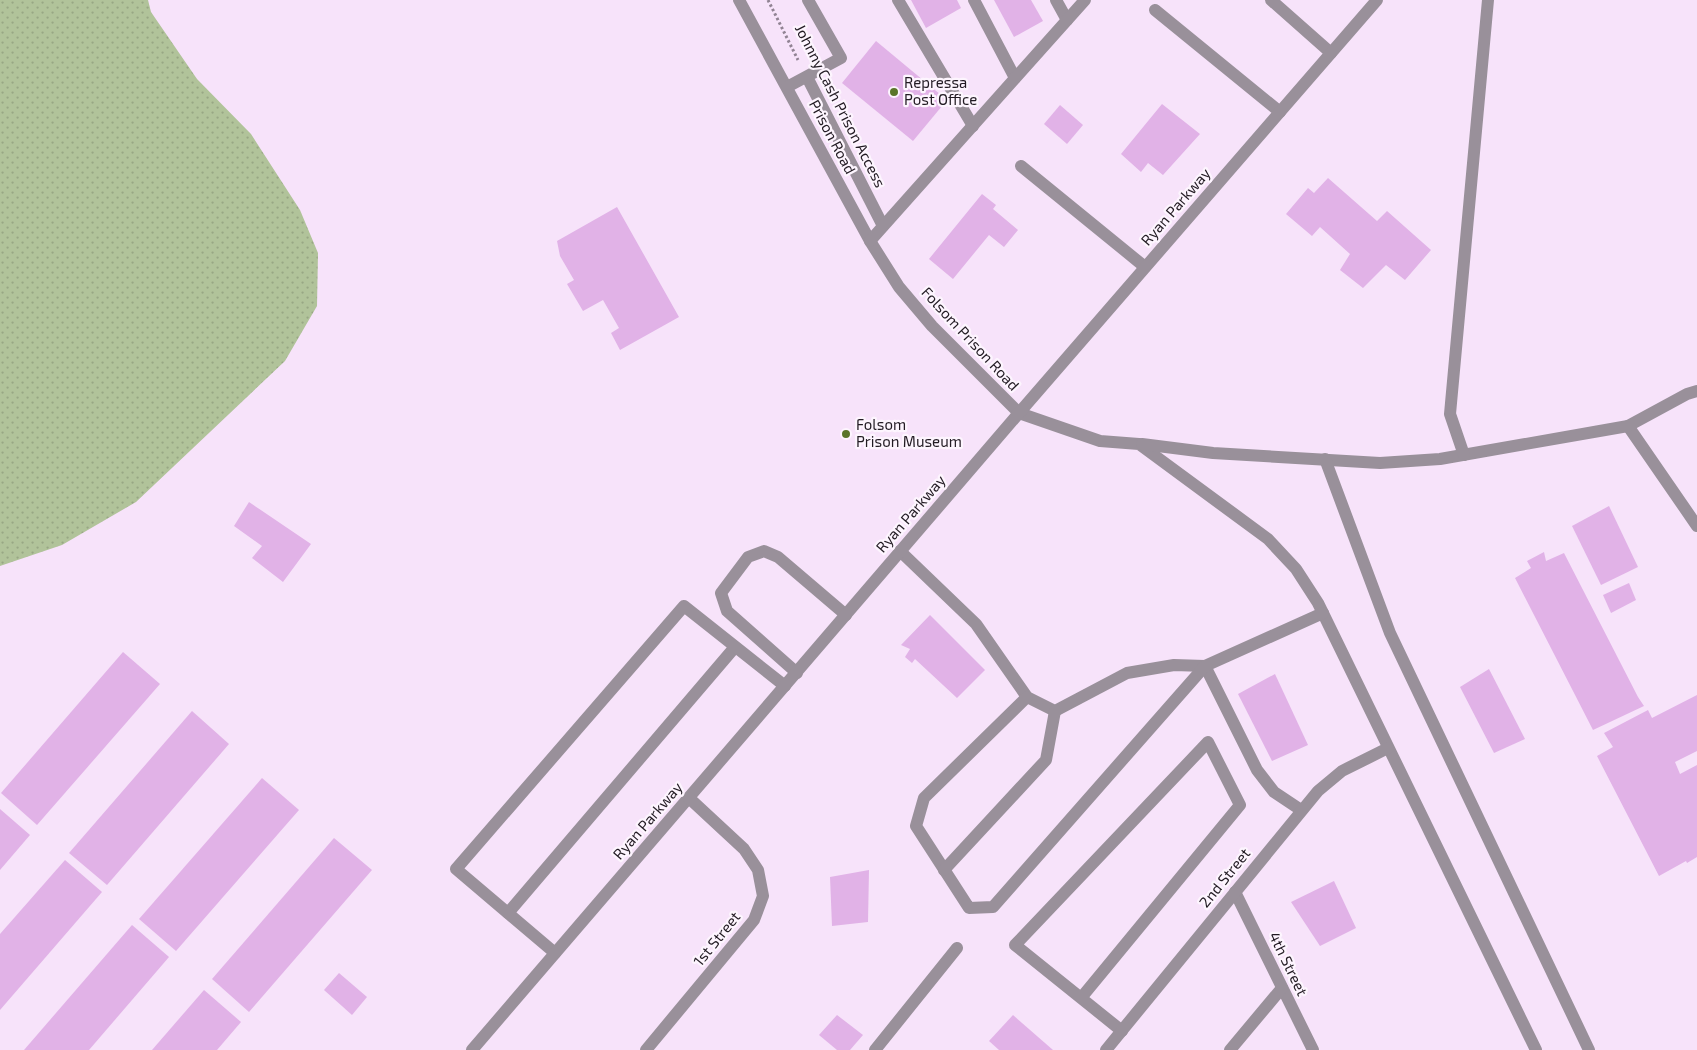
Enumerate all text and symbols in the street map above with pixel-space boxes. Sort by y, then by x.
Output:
street label: Johnny Cash Prison Access [792,21,890,190]
place label: Repressa Post Office [904,73,977,108]
marker: Repressa Post Office [888,86,900,98]
street label: Prison Road [806,96,860,177]
street label: Ryan Parkway [1137,164,1214,249]
street label: Folsom Prison Road [918,283,1023,394]
place label: Folsom Prison Museum [856,415,962,450]
marker: Folsom Prison Museum [840,428,852,440]
street label: Ryan Parkway [872,471,949,556]
street label: Ryan Parkway [609,778,686,863]
street label: 2nd Street [1195,844,1254,911]
street label: 1st Street [689,907,744,969]
street label: 4th Street [1266,929,1312,999]

